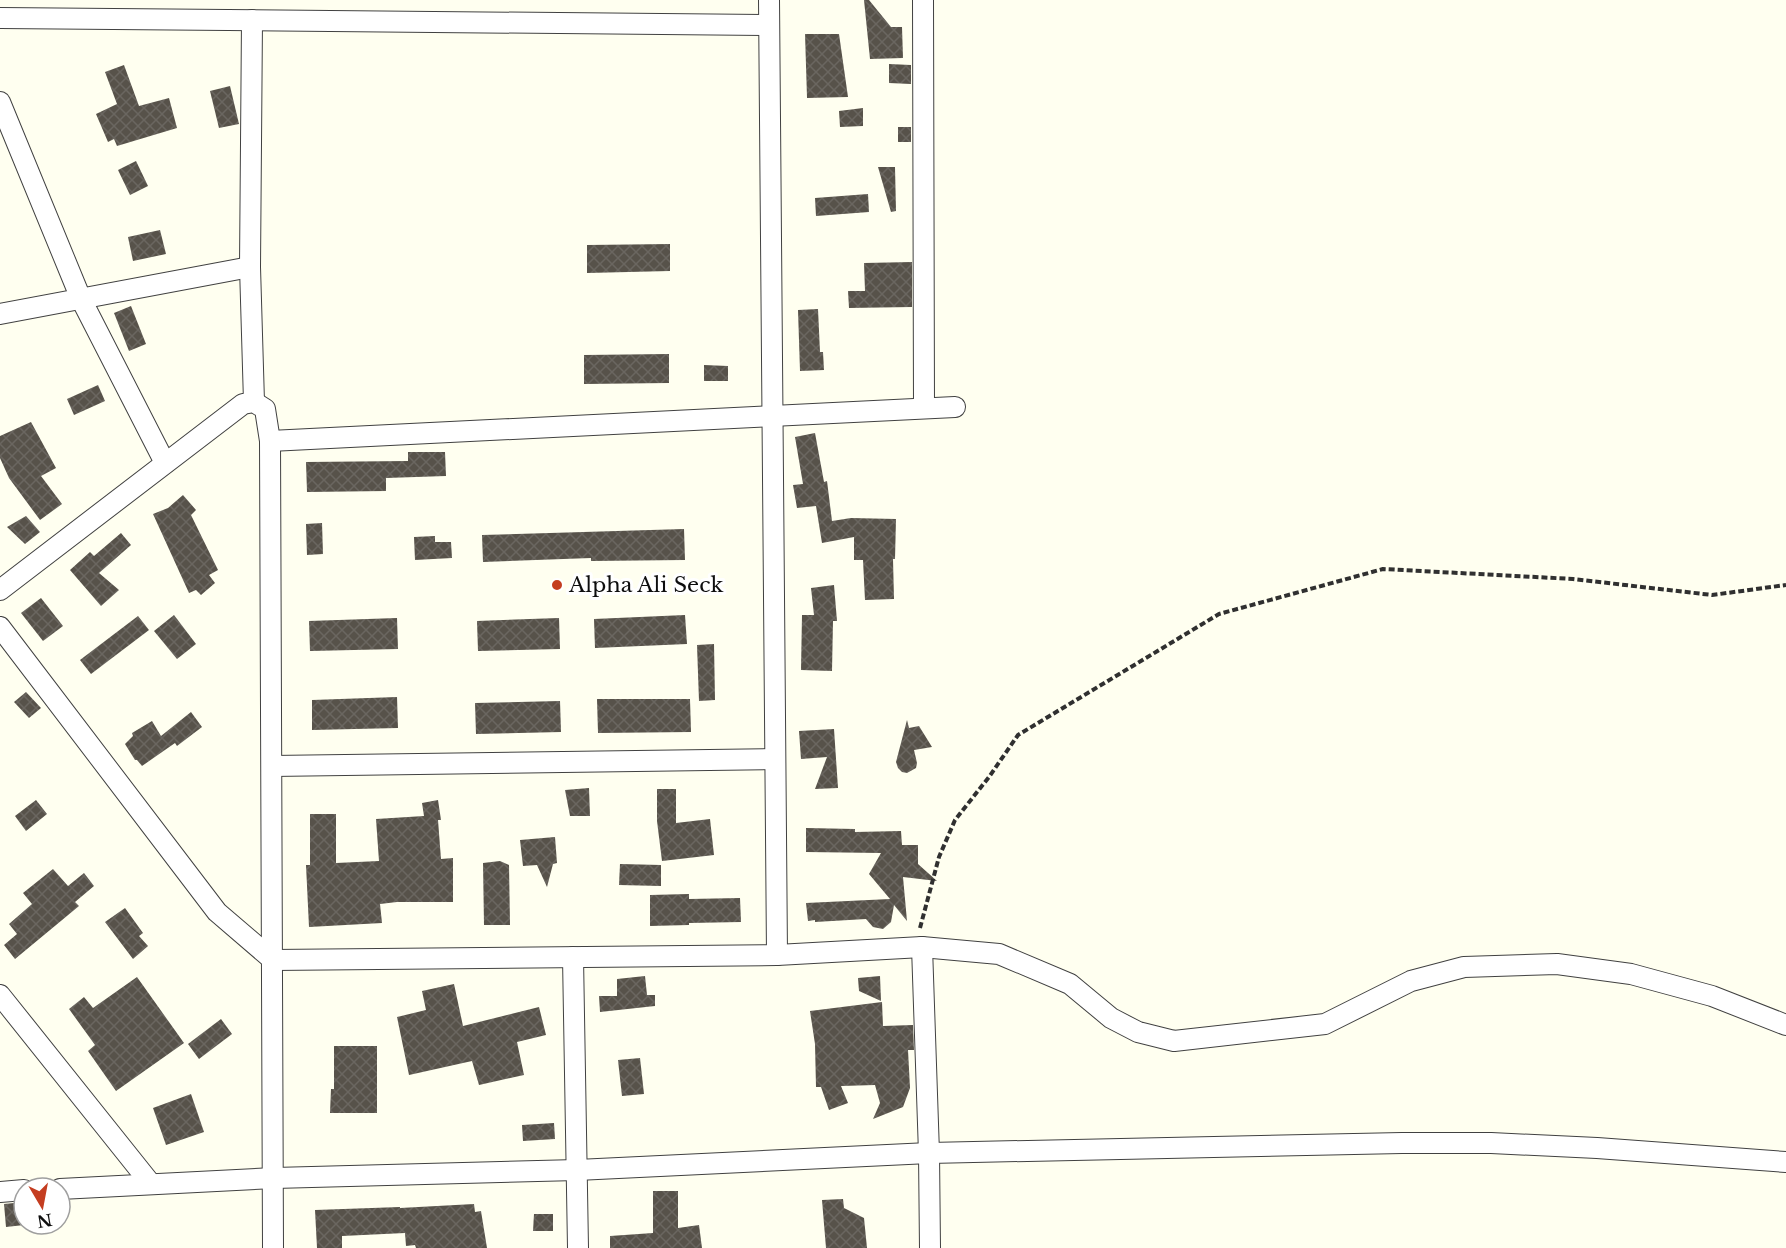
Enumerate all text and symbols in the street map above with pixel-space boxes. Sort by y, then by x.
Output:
place label: Alpha Ali Seck [568,572,723,598]
marker: Alpha Ali Seck [550,578,564,592]
north arrow [12,1176,72,1236]
text: N [35,1210,54,1232]

